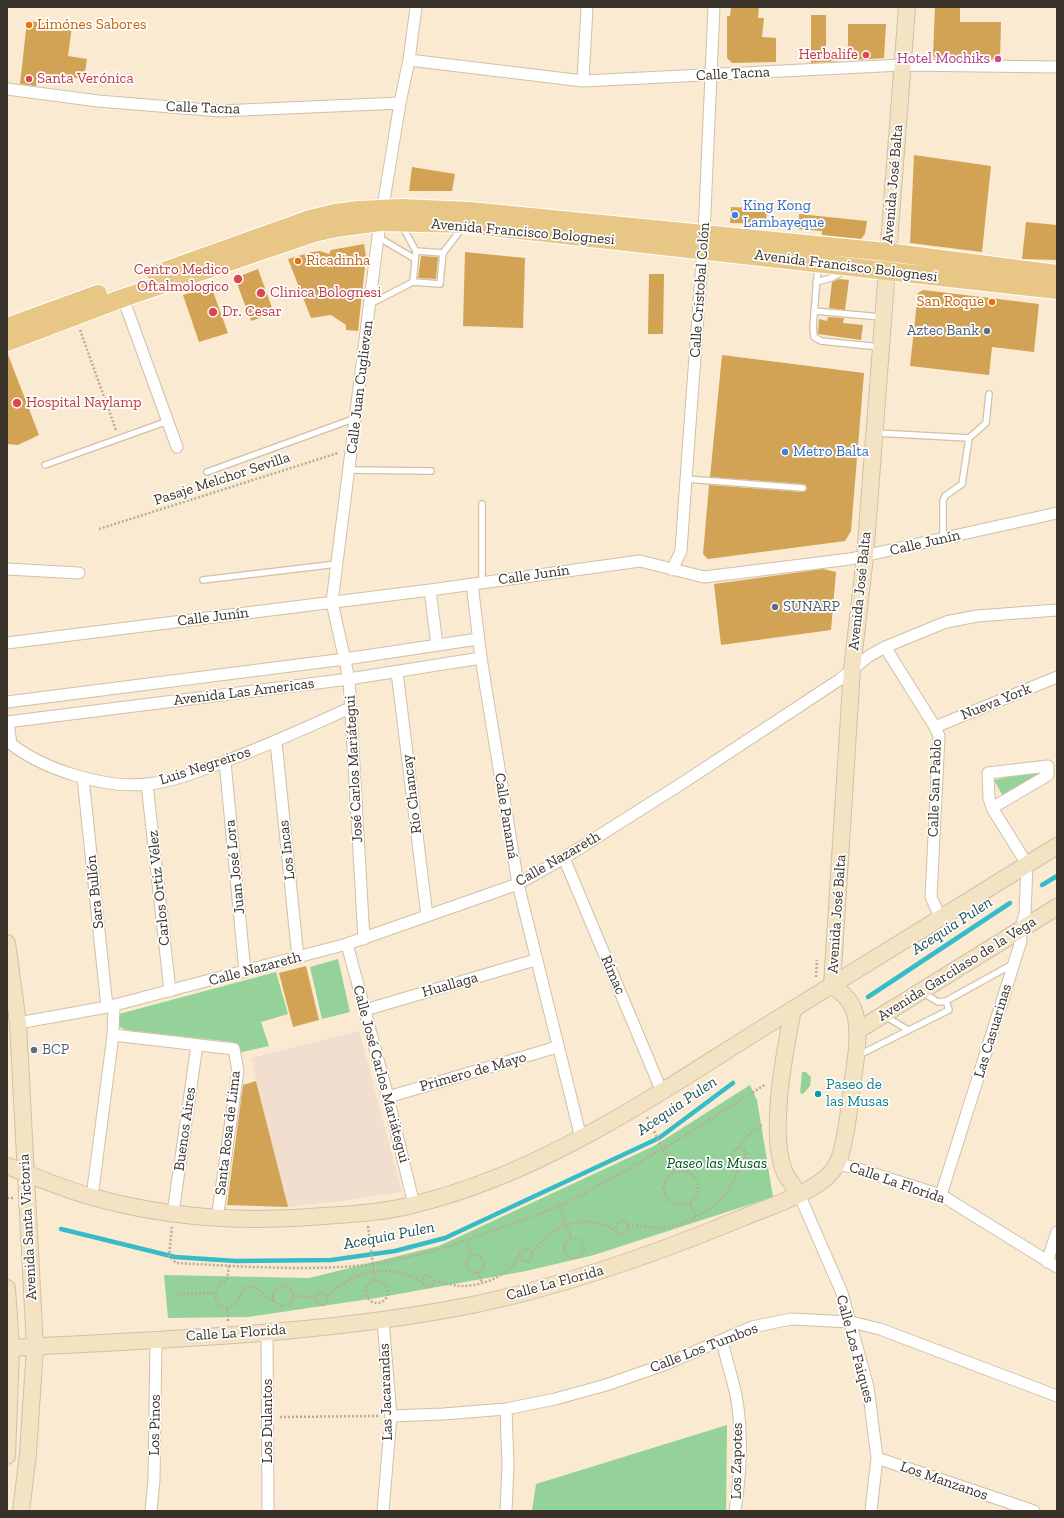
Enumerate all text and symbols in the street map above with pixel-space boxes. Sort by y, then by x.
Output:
place label: Limónes Sabores [37,16,146,34]
marker: Limónes Sabores [24,20,34,30]
place label: Herbalife [798,46,858,64]
marker: Herbalife [861,50,871,60]
place label: Hotel Mochiks [897,50,990,68]
marker: Hotel Mochiks [993,54,1003,64]
street label: Calle Tacna [695,63,771,85]
place label: Santa Verónica [37,70,134,88]
marker: Santa Verónica [24,74,34,84]
street label: Calle Tacna [166,98,240,118]
street label: Avenida José Balta [879,124,907,244]
place label: King Kong Lambayeque [743,197,824,232]
marker: King Kong Lambayeque [730,210,740,220]
street label: Avenida Francisco Bolognesi [430,215,616,249]
street label: Calle Cristobal Colón [686,222,714,358]
street label: Avenida Francisco Bolognesi [753,246,939,286]
place label: Ricadinha [306,252,370,270]
marker: Ricadinha [293,256,303,266]
place label: Centro Medico Oftalmologico [134,261,229,296]
marker: Centro Medico Oftalmologico [232,273,244,285]
place label: Clinica Bolognesi [270,284,381,302]
marker: Clinica Bolognesi [255,287,267,299]
place label: San Roque [917,293,984,311]
marker: San Roque [987,297,997,307]
place label: Dr. Cesar [222,303,282,321]
marker: Dr. Cesar [207,306,219,318]
street label: Calle Juan Cuglievan [343,319,377,455]
place label: Aztec Bank [907,322,979,340]
marker: Aztec Bank [982,326,992,336]
place label: Hospital Naylamp [26,394,141,412]
marker: Hospital Naylamp [11,397,23,409]
place label: Metro Balta [793,443,869,461]
marker: Metro Balta [780,447,790,457]
street label: Pasaje Melchor Sevilla [152,448,292,510]
street label: Calle Junín [888,526,962,560]
street label: Avenida José Balta [845,531,875,651]
street label: Calle Junín [497,561,571,589]
place label: SUNARP [783,598,840,616]
marker: SUNARP [770,602,780,612]
street label: Calle Junín [176,604,250,630]
street label: Avenida Las Americas [173,674,315,710]
street label: Nueva York [958,680,1034,724]
street label: José Carlos Mariátegui [341,695,367,843]
street label: Calle San Pablo [924,739,946,837]
street label: Luis Negreiros [157,743,253,789]
street label: Río Chancay [398,753,426,835]
street label: Calle Panamá [490,772,522,860]
street label: Juan José Lora [221,819,249,915]
street label: Los Incas [275,819,299,881]
street label: Calle Nazareth [512,827,604,891]
street label: Carlos Ortiz Vélez [144,829,174,947]
street label: Sara Bullón [82,854,108,930]
street label: Avenida José Balta [824,854,850,974]
water label: Acequia Pulen [908,893,996,959]
street label: Avenida Garcilaso de la Vega [874,913,1040,1025]
street label: Calle Nazareth [207,948,303,990]
street label: Rímac [597,953,629,997]
street label: Huallaga [420,968,480,1002]
street label: Las Casuarinas [970,982,1016,1080]
street label: Calle José Carlos Mariátegui [349,983,413,1165]
place label: BCP [42,1041,69,1059]
marker: BCP [29,1045,39,1055]
street label: Primero de Mayo [417,1048,529,1096]
street label: Santa Rosa de Lima [211,1070,245,1196]
water label: Acequia Pulen [633,1072,721,1140]
place label: Paseo de las Musas [826,1076,889,1111]
street label: Buenos Aires [170,1086,200,1172]
marker: Paseo de las Musas [813,1089,823,1099]
street label: Avenida Santa Victoria [15,1153,41,1301]
park label: Paseo las Musas [667,1155,767,1173]
street label: Calle La Florida [847,1158,947,1208]
water label: Acequia Pulen [342,1218,436,1254]
street label: Calle La Florida [504,1261,606,1305]
street label: Calle Los Faiques [832,1293,878,1405]
street label: Calle Los Tumbos [647,1319,761,1377]
street label: Calle La Florida [185,1321,287,1345]
street label: Las Jacarandas [375,1343,397,1441]
street label: Los Dulantos [259,1379,277,1463]
street label: Los Pinos [145,1394,165,1456]
street label: Los Zapotes [727,1422,747,1500]
street label: Los Manzanos [898,1458,990,1504]

